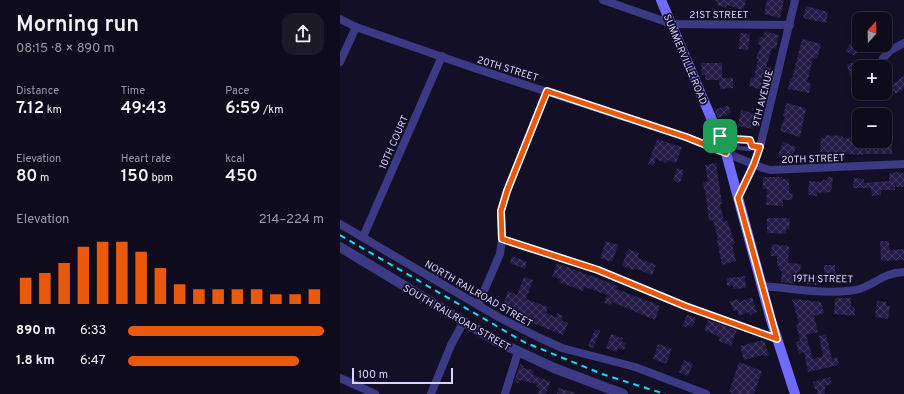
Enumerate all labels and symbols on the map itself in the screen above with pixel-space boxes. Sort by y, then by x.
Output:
street label: 21ST STREET [689,9,749,22]
street label: SUMMERVILLE ROAD [660,12,710,107]
north arrow [852,12,892,52]
street label: 20TH STREET [475,54,540,85]
street label: 9TH AVENUE [750,68,777,128]
street label: 10TH COURT [377,113,412,172]
pin [703,119,737,153]
street label: 20TH STREET [781,152,845,167]
street label: NORTH RAILROAD STREET [422,258,535,331]
street label: 19TH STREET [793,272,854,287]
street label: SOUTH RAILROAD STREET [400,282,512,354]
scale bar [352,366,453,385]

